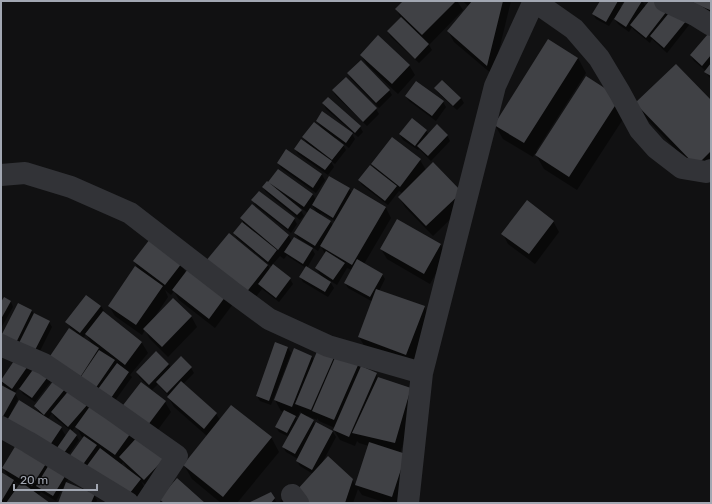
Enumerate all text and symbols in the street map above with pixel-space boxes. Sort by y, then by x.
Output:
scale bar [14,466,97,492]
text: 20 m [20,473,48,487]

